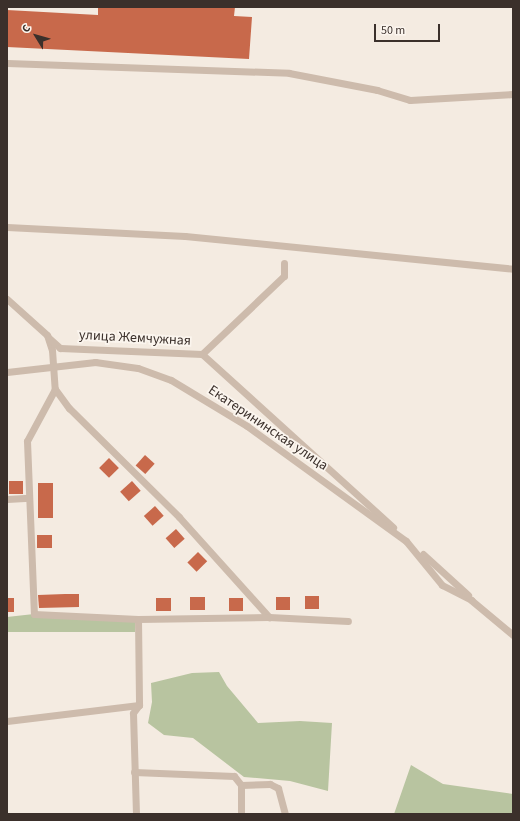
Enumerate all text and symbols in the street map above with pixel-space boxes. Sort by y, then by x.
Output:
north arrow [16,16,56,56]
scale bar [376,16,442,42]
text: С [18,21,34,36]
text: 50 m [381,22,405,39]
street label: улица Жемчужная [79,327,191,349]
street label: Екатерининская улица [205,382,331,474]

